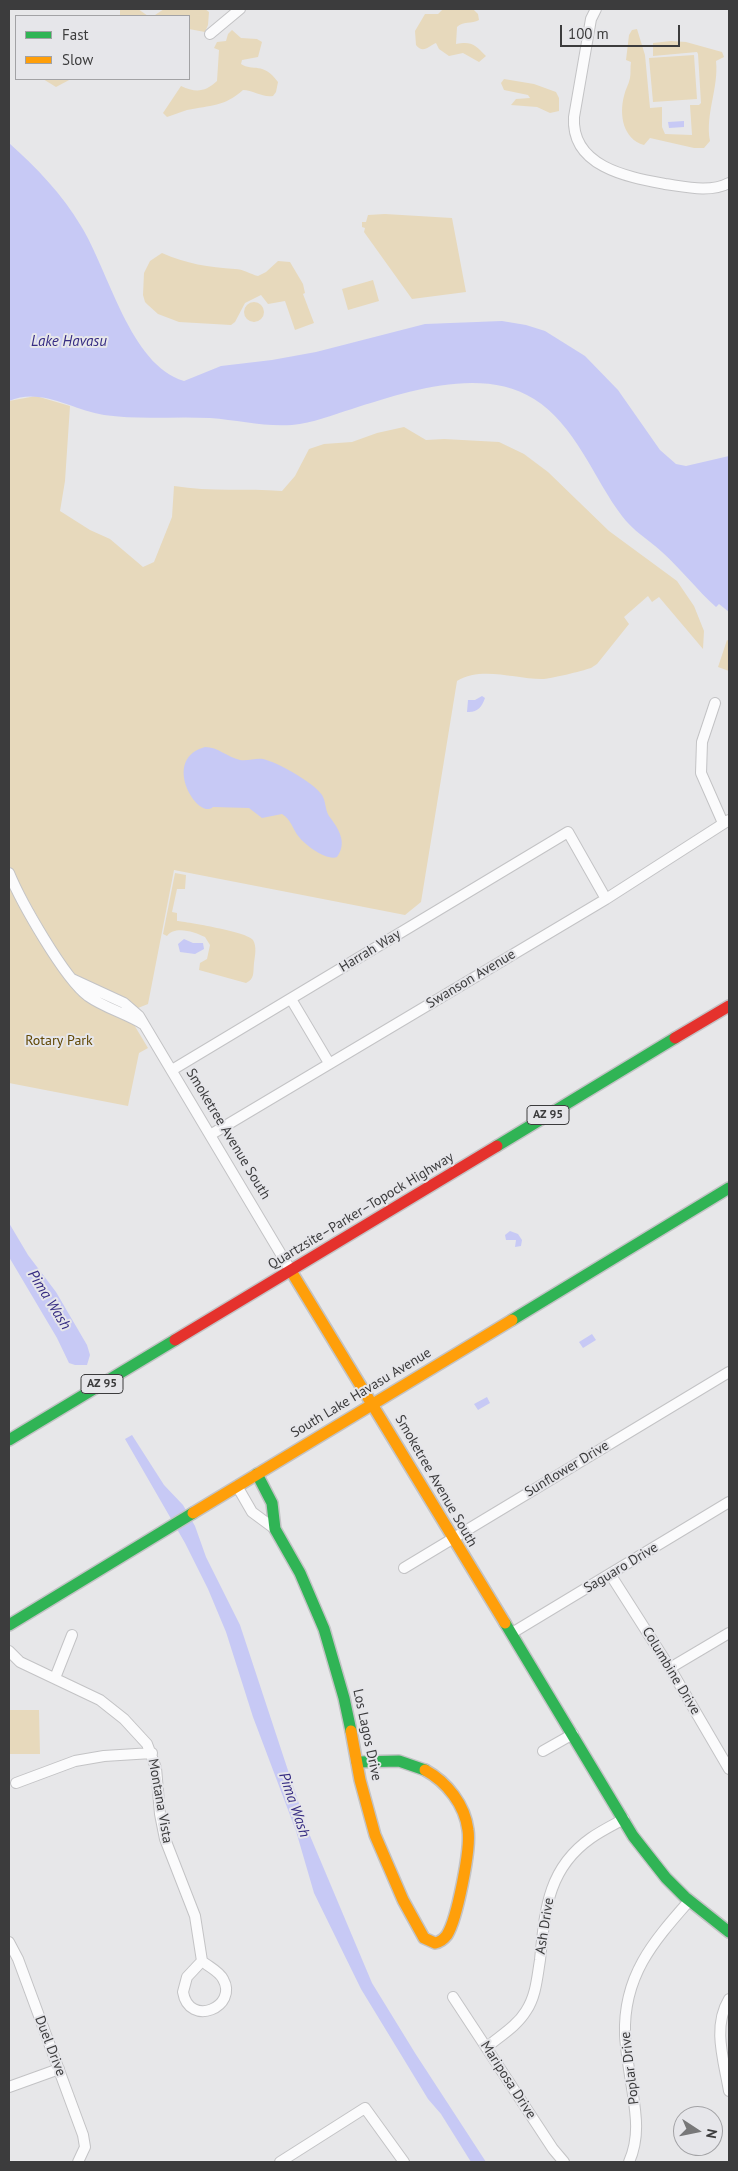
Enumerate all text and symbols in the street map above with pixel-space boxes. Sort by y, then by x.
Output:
legend [15,15,190,80]
scale bar [563,15,683,47]
text: 100 m [568,24,609,43]
text: Fast [62,25,89,44]
text: Slow [62,50,93,69]
water label: Lake Havasu [31,333,107,351]
street label: Harrah Way [336,926,404,976]
street label: Swanson Avenue [423,946,519,1012]
park label: Rotary Park [25,1033,93,1049]
street label: Smoketree Avenue South [182,1066,274,1202]
road number: AZ 95 [527,1106,569,1124]
street label: Quartzsite–Parker–Topock Highway [265,1149,457,1273]
water label: Pima Wash [24,1267,74,1333]
street label: South Lake Havasu Avenue [288,1344,434,1442]
road number: AZ 95 [81,1375,123,1394]
street label: Smoketree Avenue South [391,1412,481,1550]
street label: Sunflower Drive [522,1437,612,1501]
street label: Saguaro Drive [581,1539,661,1597]
street label: Columbine Drive [638,1624,704,1718]
street label: Los Lagos Drive [349,1688,385,1782]
street label: Montana Vista [144,1757,176,1845]
water label: Pima Wash [275,1770,313,1840]
street label: Ash Drive [532,1897,558,1955]
street label: Duel Drive [31,2014,69,2078]
street label: Poplar Drive [617,2031,643,2105]
street label: Mariposa Drive [477,2038,539,2122]
north arrow [673,2106,723,2156]
text: N [702,2127,721,2140]

